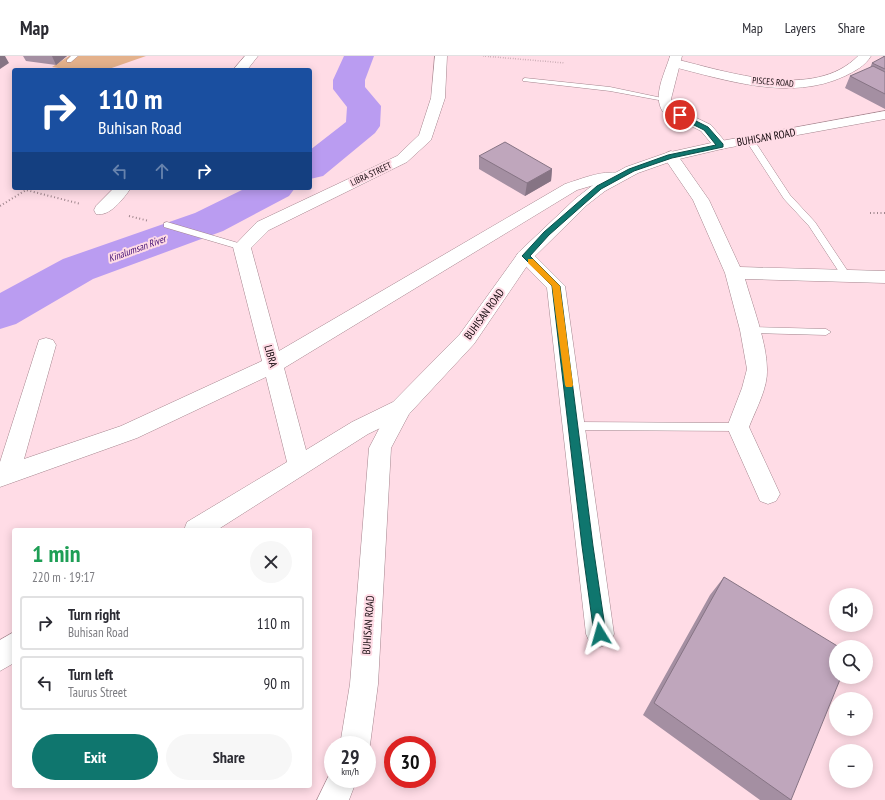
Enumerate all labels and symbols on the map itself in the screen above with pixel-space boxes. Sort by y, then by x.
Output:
street label: PISCES ROAD [752,74,794,89]
pin [663,98,697,132]
street label: BUHISAN ROAD [736,125,797,149]
street label: LIBRA STREET [349,159,393,188]
water label: Kinalumsan River [107,232,169,265]
street label: BUHISAN ROAD [461,286,507,342]
street label: LIBRA [261,343,281,369]
street label: BUHISAN ROAD [359,595,377,655]
position arrow [579,613,621,655]
speed limit sign: 30 [384,736,436,788]

